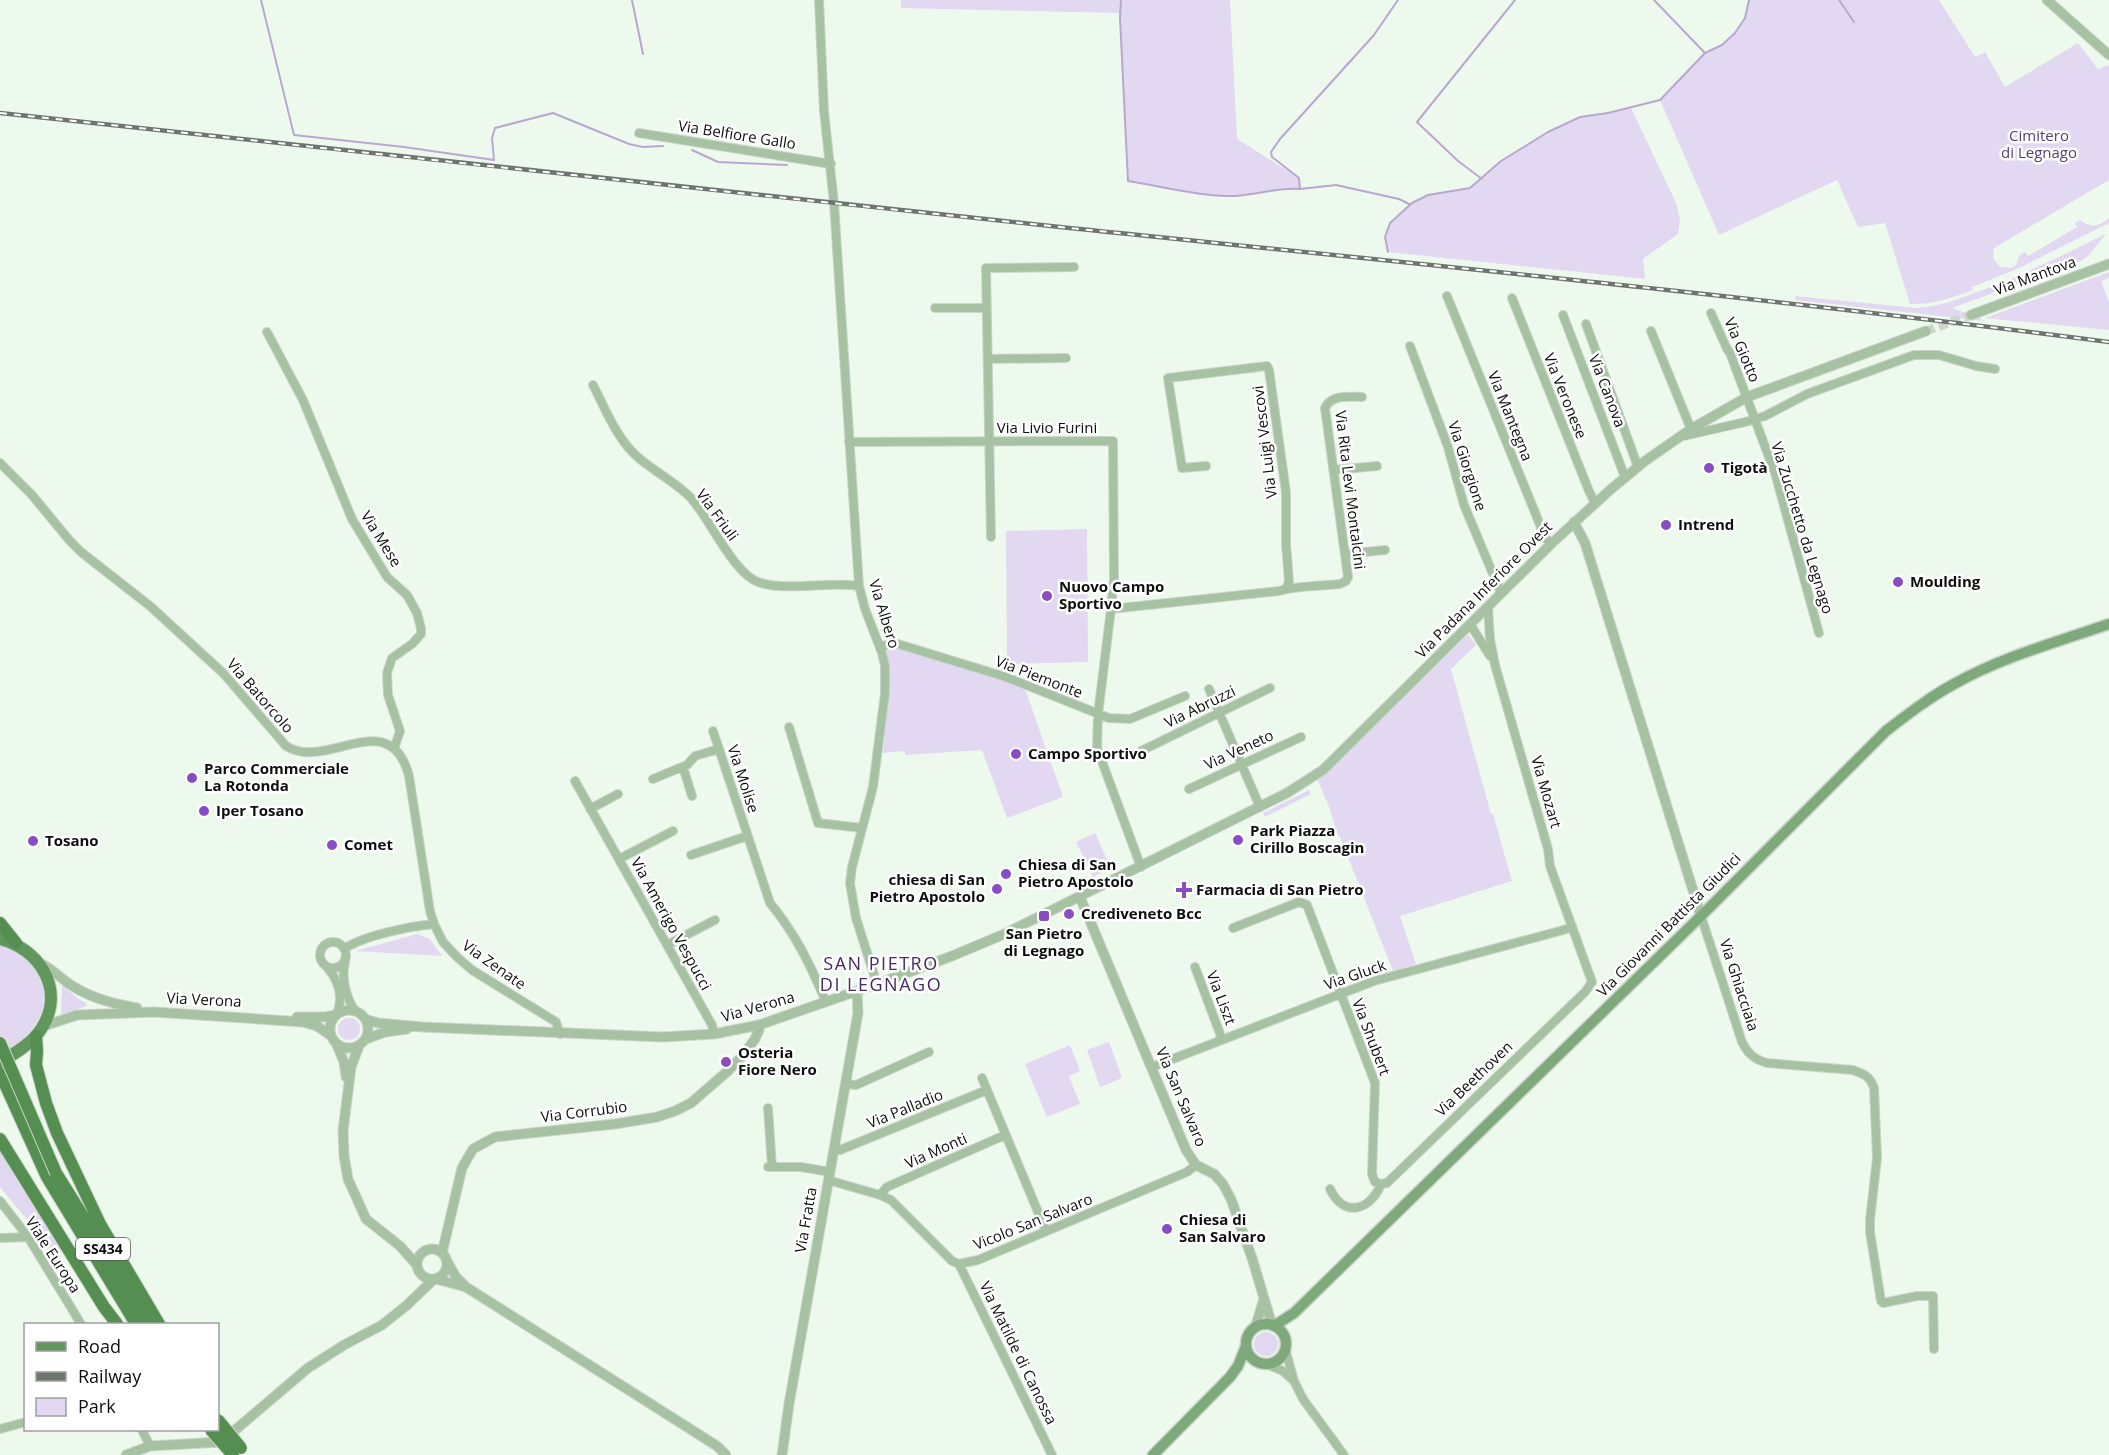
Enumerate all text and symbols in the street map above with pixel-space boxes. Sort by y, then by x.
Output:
street label: Via Belfiore Gallo [677,115,797,153]
park label: Cimitero di Legnago [2001,125,2077,162]
street label: Via Mantova [1991,251,2079,299]
street label: Via Giotto [1720,314,1765,385]
street label: Via Veronese [1540,350,1592,441]
street label: Via Canova [1585,351,1631,430]
street label: Via Mantegna [1484,368,1538,464]
street label: Via Luigi Vescovi [1247,385,1281,500]
street label: Via Rita Levi Montalcini [1331,409,1371,571]
street label: Via Livio Furini [997,417,1097,437]
street label: Via Giorgione [1444,418,1492,513]
street label: Via Zucchetto da Legnago [1767,439,1839,616]
place label: Tigotà [1721,457,1768,477]
marker: Tigotà [1702,461,1716,475]
street label: Via Friuli [692,485,743,544]
street label: Via Mese [357,507,407,570]
place label: Intrend [1678,514,1734,534]
street label: Via Padana Inferiore Ovest [1411,517,1556,662]
marker: Intrend [1659,518,1673,532]
place label: Moulding [1910,571,1981,591]
marker: Moulding [1891,575,1905,589]
place label: Nuovo Campo Sportivo [1059,576,1164,613]
street label: Via Albero [865,577,905,651]
marker: Nuovo Campo Sportivo [1040,589,1054,603]
street label: Via Piemonte [993,650,1086,702]
street label: Via Batorcolo [223,654,299,737]
street label: Via Abruzzi [1161,680,1238,732]
street label: Via Veneto [1201,724,1276,774]
street label: Via Molise [724,742,764,815]
place label: Campo Sportivo [1028,743,1147,763]
marker: Campo Sportivo [1009,747,1023,761]
street label: Via Mozart [1527,753,1567,830]
place label: Parco Commerciale La Rotonda [204,758,349,795]
marker: Parco Commerciale La Rotonda [185,771,199,785]
place label: Iper Tosano [216,800,304,820]
marker: Iper Tosano [197,804,211,818]
place label: Park Piazza Cirillo Boscagin [1250,820,1364,857]
place label: Tosano [45,830,99,850]
marker: Park Piazza Cirillo Boscagin [1231,833,1245,847]
marker: Tosano [26,834,40,848]
place label: Comet [344,834,393,854]
marker: Comet [325,838,339,852]
street label: Via Giovanni Battista Giudici [1592,848,1745,1001]
street label: Via Amerigo Vespucci [627,854,717,993]
place label: Chiesa di San Pietro Apostolo [1018,854,1134,891]
marker: Chiesa di San Pietro Apostolo [999,867,1013,881]
place label: chiesa di San Pietro Apostolo [869,869,985,906]
place label: Farmacia di San Pietro [1196,879,1364,899]
marker: chiesa di San Pietro Apostolo [990,882,1004,896]
marker: Farmacia di San Pietro [1177,883,1191,897]
place label: Crediveneto Bcc [1081,903,1202,923]
marker: Crediveneto Bcc [1062,907,1076,921]
marker: San Pietro di Legnago [1037,909,1051,923]
place label: San Pietro di Legnago [1004,923,1084,960]
street label: Via Zenate [459,935,530,993]
street label: Via Ghiacciaia [1716,936,1764,1033]
district label: SAN PIETRO DI LEGNAGO [820,951,942,996]
street label: Via Gluck [1321,954,1388,994]
street label: Via Liszt [1203,968,1241,1027]
street label: Via Verona [719,986,797,1026]
street label: Via Verona [166,987,242,1011]
street label: Via Shubert [1348,995,1396,1078]
street label: Via Beethoven [1430,1036,1516,1120]
place label: Osteria Fiore Nero [738,1042,817,1079]
street label: Via San Salvaro [1152,1044,1212,1149]
marker: Osteria Fiore Nero [719,1055,733,1069]
street label: Via Palladio [864,1084,946,1132]
street label: Via Corrubio [540,1096,628,1126]
street label: Via Monti [901,1128,970,1173]
street label: Via Fratta [789,1185,821,1254]
street label: Vicolo San Salvaro [970,1188,1095,1254]
place label: Chiesa di San Salvaro [1179,1209,1266,1246]
street label: Viale Europa [22,1212,86,1297]
marker: Chiesa di San Salvaro [1160,1222,1174,1236]
road number: SS434 [76,1238,130,1260]
street label: Via Matilde di Canossa [976,1278,1062,1427]
legend [24,1323,219,1431]
text: Road [78,1334,121,1358]
text: Railway [78,1364,142,1388]
text: Park [78,1394,116,1418]

